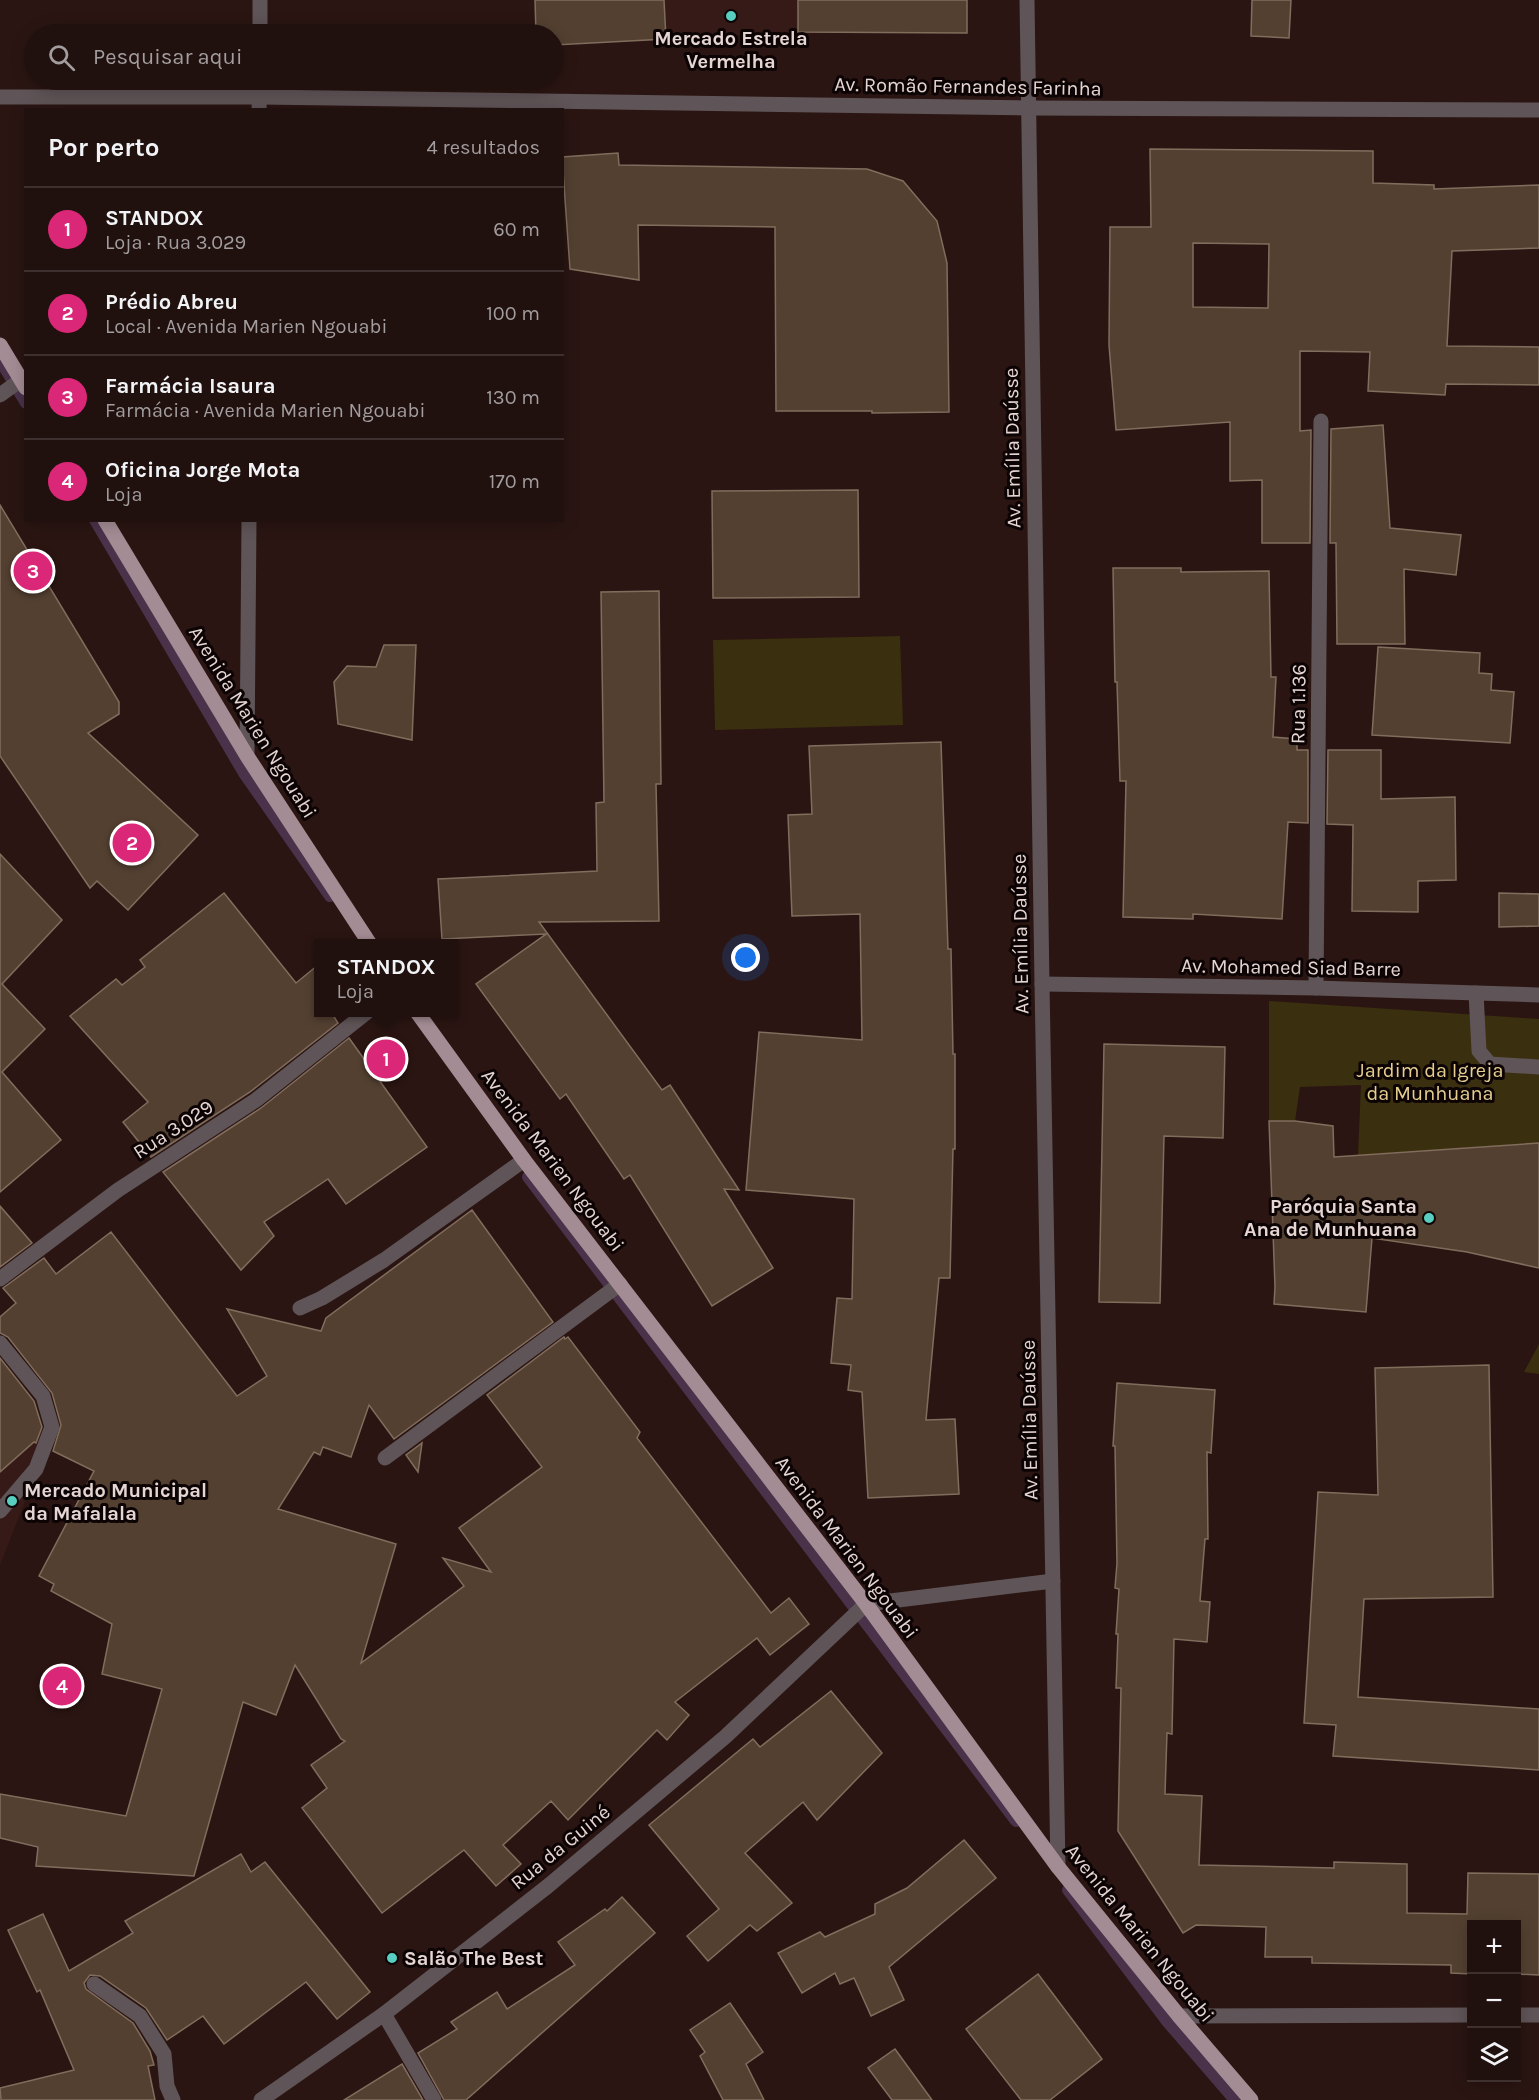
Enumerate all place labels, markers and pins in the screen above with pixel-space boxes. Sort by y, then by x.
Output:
marker: Mercado Estrela Vermelha [724,9,738,23]
place label: Mercado Estrela Vermelha [654,27,808,73]
pin: 3 [14,548,52,594]
pin: 2 [112,820,152,866]
pin: 1 [366,1036,406,1082]
place label: Paróquia Santa Ana de Munhuana [1244,1195,1417,1241]
marker: Paróquia Santa Ana de Munhuana [1422,1211,1436,1225]
place label: Mercado Municipal da Mafalala [24,1479,207,1525]
marker: Mercado Municipal da Mafalala [5,1494,19,1508]
pin: 4 [42,1664,82,1708]
place label: Salão The Best [404,1947,543,1970]
marker: Salão The Best [385,1951,399,1965]

